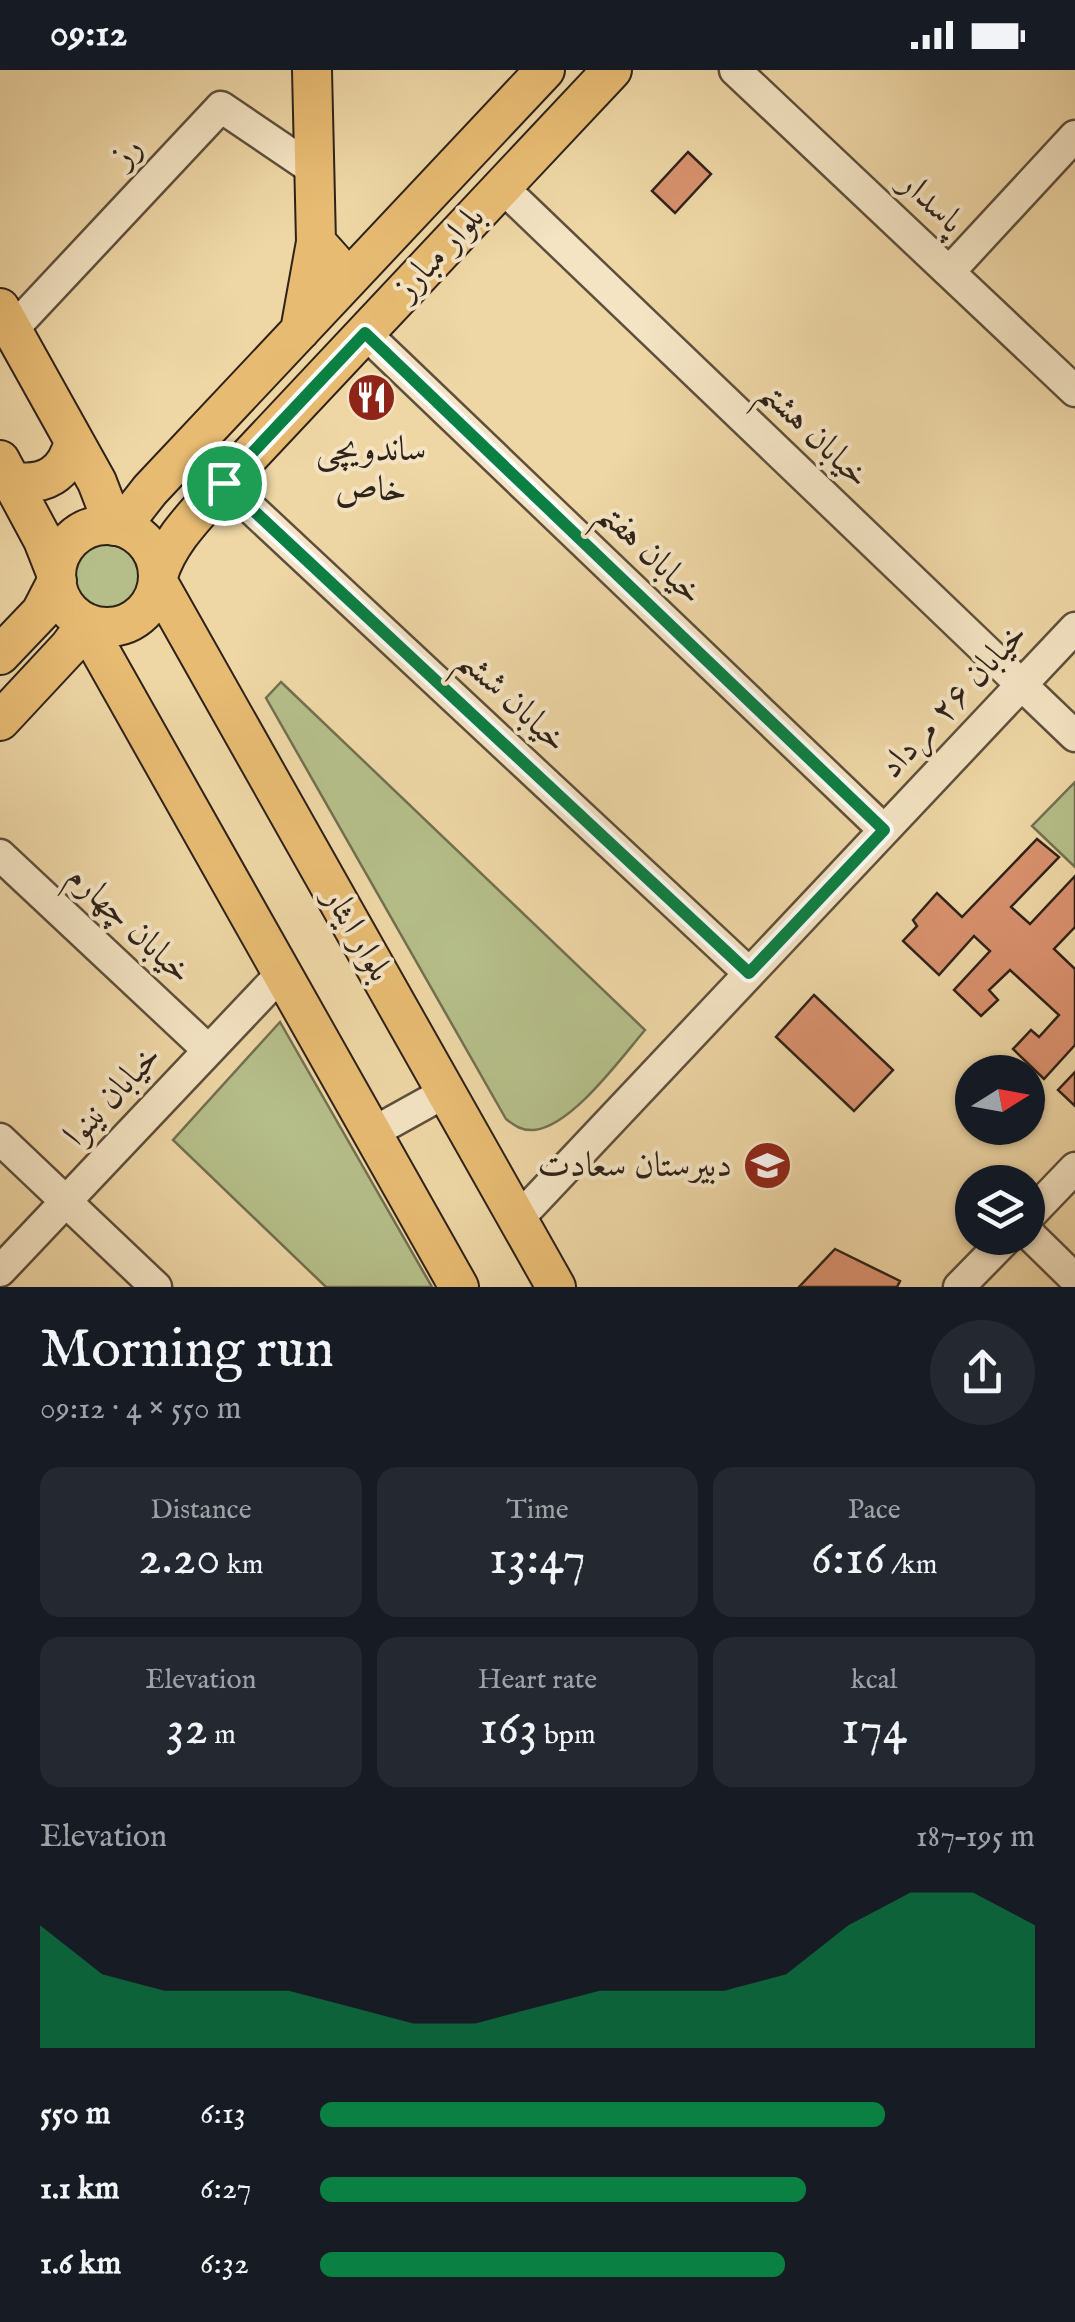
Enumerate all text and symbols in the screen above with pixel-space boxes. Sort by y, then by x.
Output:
text: 09:12 [50,11,127,59]
street label: رز [99,126,153,180]
street label: پاسدار [887,160,975,246]
street label: بلوار مبارز [383,196,495,312]
street label: خیابان هشتم [742,371,879,506]
restaurant icon: ساندویچی خاص [345,372,397,424]
place label: ساندویچی خاص [316,428,426,513]
pin [182,441,267,526]
icon: arrive [197,456,252,511]
street label: خیابان هفتم [580,492,713,623]
street label: خیابان ۲۶ مرداد [870,613,1038,789]
street label: خیابان ششم [441,639,577,771]
street label: خیابان چهارم [52,855,201,999]
street label: بلوار ایثار [311,877,402,990]
street label: خیابان نینوا [54,1035,172,1157]
north arrow [955,1055,1045,1145]
map controls [955,1055,1045,1255]
school or university icon: دبیرستان سعادت [741,1140,793,1192]
place label: دبیرستان سعادت [537,1144,732,1189]
button: layers [955,1165,1045,1255]
text: Morning run [40,1316,334,1386]
button: share [930,1320,1035,1425]
text: 09:12 · 4 × 550 m [40,1389,241,1430]
text: Distance [150,1493,251,1528]
text: Time [506,1493,569,1528]
text: Pace [848,1493,901,1528]
text: 2.20 [138,1528,221,1591]
text: 13:47 [489,1528,586,1591]
text: 6:16 [811,1528,885,1591]
text: km [221,1548,263,1583]
text: /km [885,1548,937,1583]
text: Elevation [145,1663,256,1698]
text: Heart rate [478,1663,597,1698]
text: kcal [851,1663,897,1698]
text: 32 [166,1698,208,1761]
text: 163 [479,1698,538,1761]
text: 174 [841,1698,907,1761]
text: m [208,1718,236,1753]
text: bpm [538,1718,596,1753]
text: Elevation [40,1817,167,1858]
text: 187–195 m [916,1817,1035,1858]
text: 550 m [40,2094,110,2135]
text: 6:13 [200,2094,246,2135]
text: 1.1 km [40,2169,120,2210]
text: 6:27 [200,2169,252,2210]
text: 1.6 km [40,2244,121,2285]
text: 6:32 [200,2244,249,2285]

